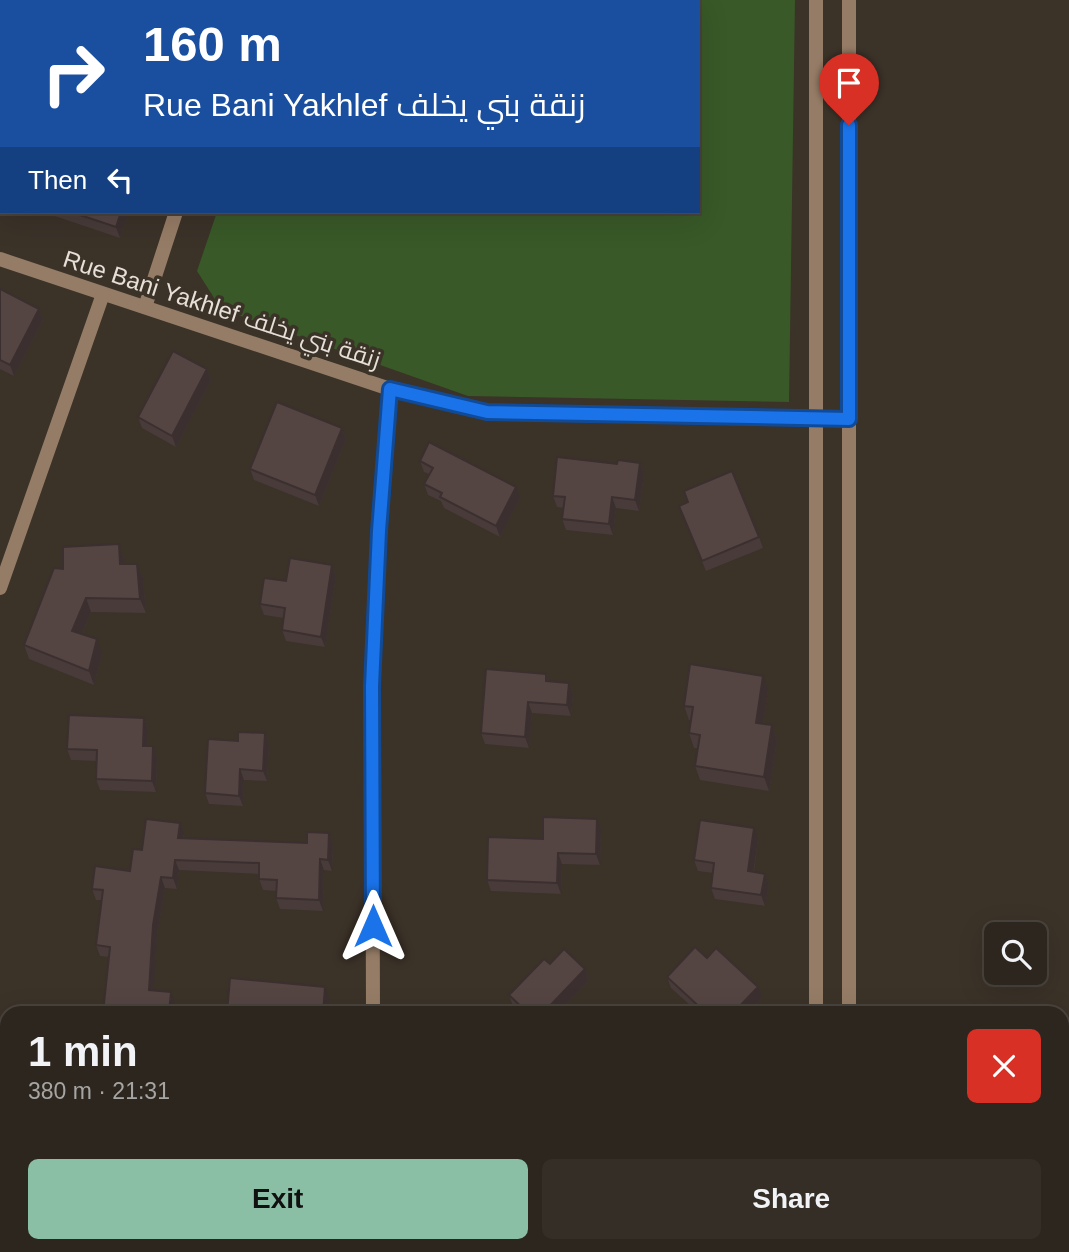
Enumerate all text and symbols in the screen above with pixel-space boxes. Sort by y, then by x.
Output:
text: 160 m [143,17,282,71]
icon: right [28,28,119,119]
pin [819,53,879,125]
icon: arrive [830,64,868,102]
text: Rue Bani Yakhlef زنقة بني يخلف [143,87,585,123]
icon: left [101,161,139,199]
text: Then [28,165,87,195]
street label: Rue Bani Yakhlef زنقة بني يخلف [58,245,384,379]
position arrow [336,889,410,963]
map controls [984,922,1047,985]
button: search [984,922,1047,985]
text: 1 min [28,1028,138,1075]
button: close [967,1029,1041,1103]
text: 380 m · 21:31 [28,1078,170,1104]
button: Exit [28,1159,528,1239]
button: Share [542,1159,1041,1239]

